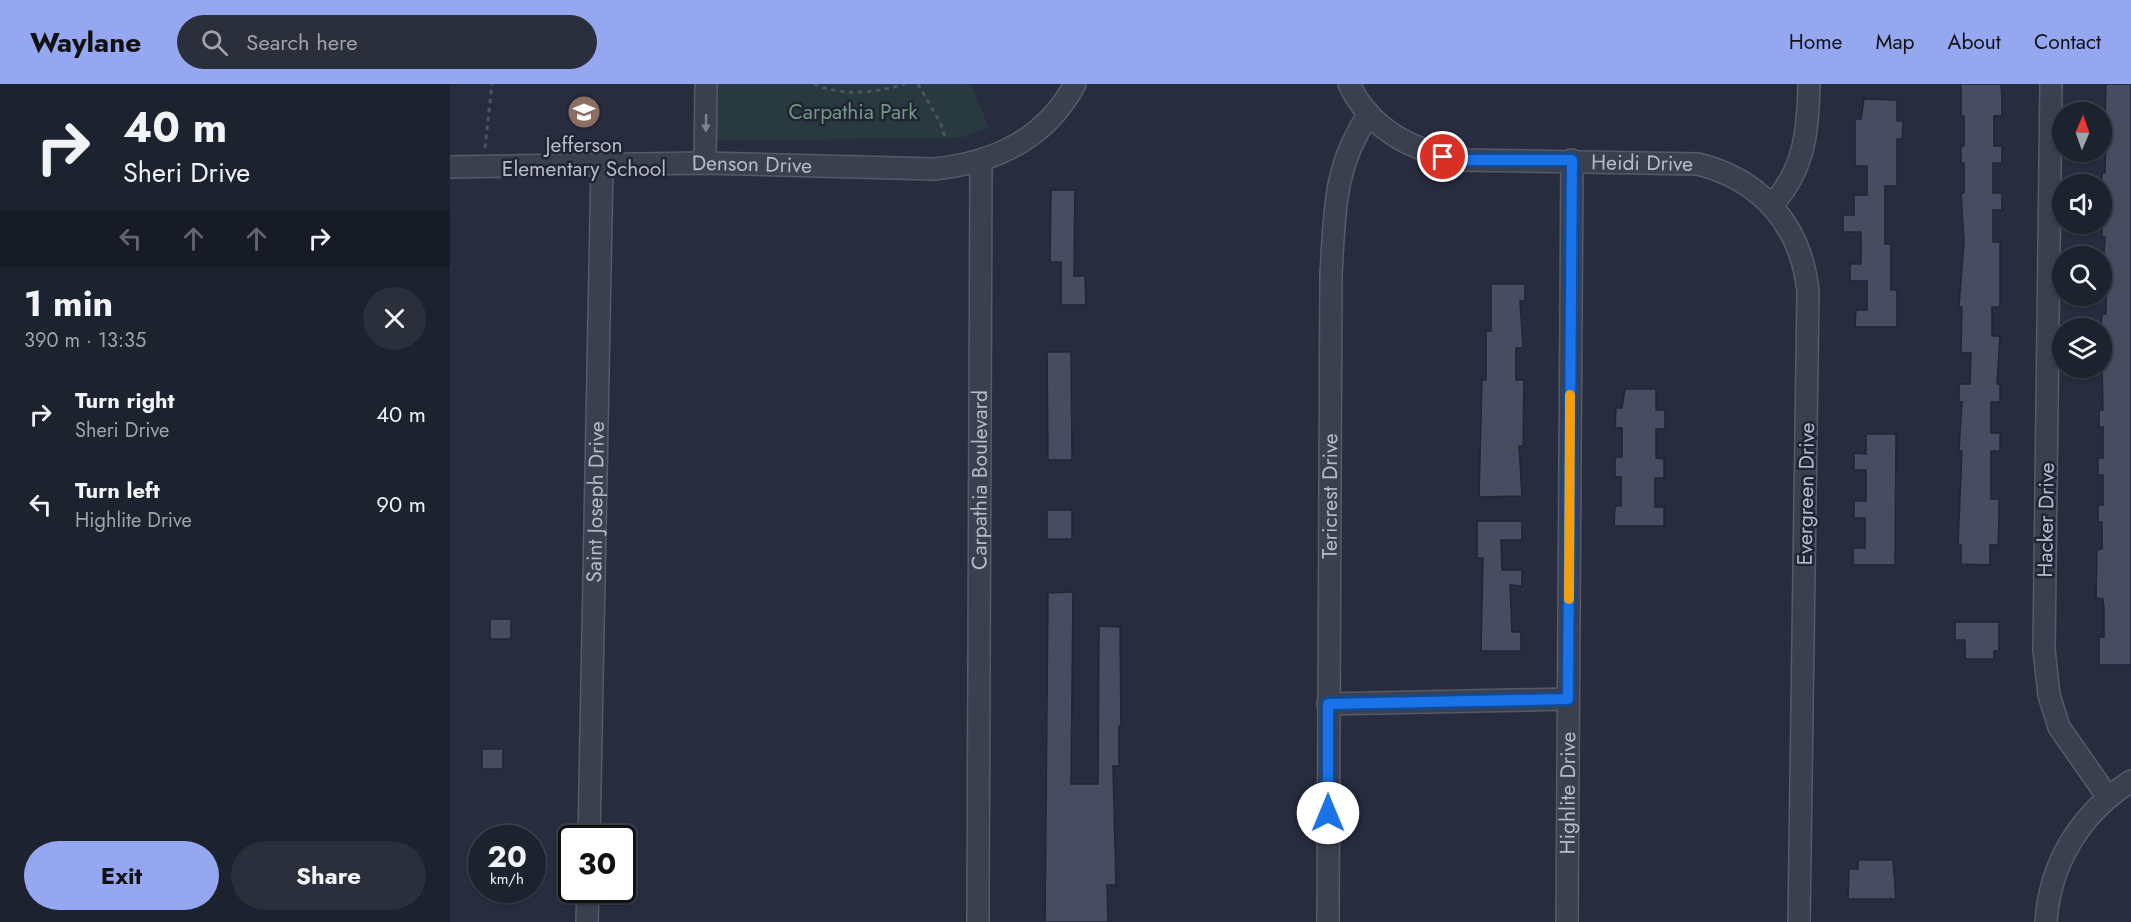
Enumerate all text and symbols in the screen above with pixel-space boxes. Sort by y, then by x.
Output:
search box [177,15,597,69]
text: Waylane [30,22,141,63]
icon: search [198,26,231,59]
text: Search here [246,26,358,58]
text: Home [1789,27,1842,57]
text: Map [1875,27,1915,57]
text: About [1948,27,2001,57]
text: Contact [2034,27,2101,57]
school or university icon: Jefferson Elementary School [566,94,602,130]
text: 40 m [123,97,227,158]
park label: Carpathia Park [788,97,918,127]
north arrow [2052,102,2112,162]
map controls [2052,102,2112,378]
icon: right [24,108,102,186]
one-way arrow [701,114,710,133]
place label: Jefferson Elementary School [502,130,666,184]
pin [1417,131,1468,182]
icon: arrive [1426,140,1459,173]
street label: Heidi Drive [1591,147,1693,179]
street label: Denson Drive [692,148,813,181]
text: Sheri Drive [123,153,250,192]
button: sound [2052,174,2112,234]
icon: left [114,222,147,255]
icon: ahead [177,222,210,255]
icon: ahead [240,222,273,255]
icon: right [303,222,336,255]
button: search [2052,246,2112,306]
text: 1 min [24,277,113,329]
button: close [363,287,426,350]
button: layers [2052,318,2112,378]
text: 390 m · 13:35 [24,326,146,355]
text: Turn right [75,384,175,416]
street label: Carpathia Boulevard [964,390,995,570]
icon: right [24,398,57,431]
text: 40 m [376,398,426,430]
text: Sheri Drive [75,416,169,445]
street label: Saint Joseph Drive [579,421,612,583]
street label: Evergreen Drive [1790,422,1822,566]
street label: Tericrest Drive [1315,433,1345,559]
street label: Hacker Drive [2030,462,2062,578]
text: Turn left [75,474,160,506]
icon: left [24,488,57,521]
text: 90 m [376,488,426,520]
text: Highlite Drive [75,506,192,535]
street label: Highlite Drive [1552,731,1583,854]
position arrow [1296,781,1360,845]
speed limit sign: 30 [558,825,636,903]
text: 20 [487,835,527,878]
button: Exit [24,841,219,910]
button: Share [231,841,426,910]
text: km/h [490,868,524,890]

